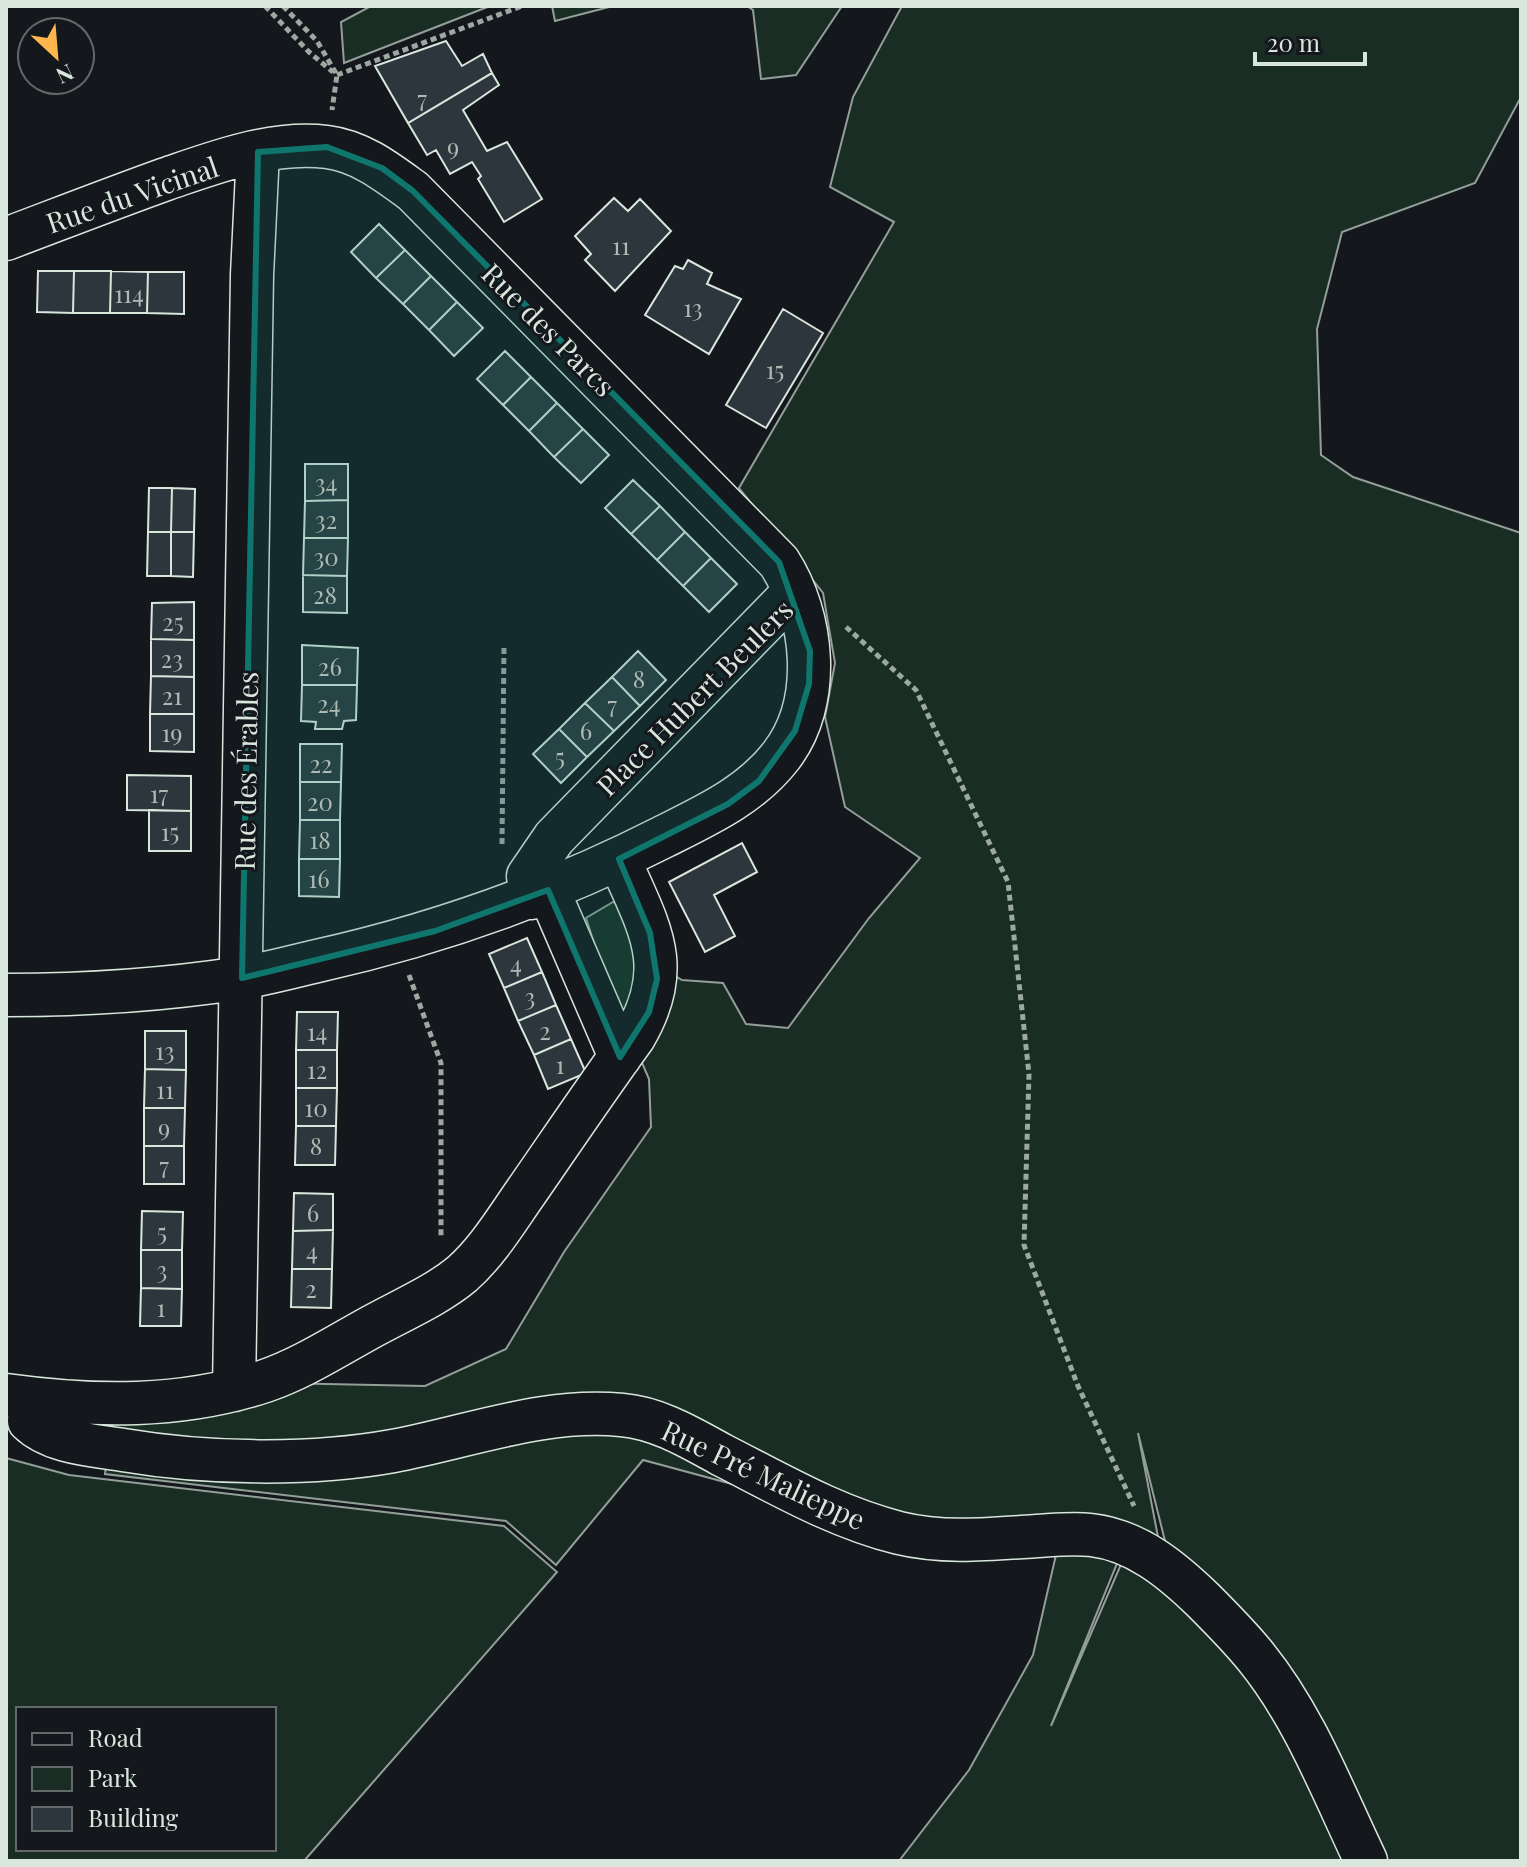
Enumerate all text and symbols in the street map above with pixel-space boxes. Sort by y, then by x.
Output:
north arrow [16,16,96,96]
scale bar [1255,16,1365,66]
text: 20 m [1267,26,1320,58]
text: N [51,58,79,92]
house number: 7 [417,82,427,114]
house number: 9 [447,130,459,162]
street label: Rue du Vicinal [41,147,223,241]
house number: 11 [612,229,630,261]
street label: Rue des Parcs [475,255,623,403]
house number: 114 [114,277,144,309]
house number: 13 [683,291,703,323]
house number: 15 [766,353,784,385]
house number: 34 [315,466,337,498]
house number: 32 [315,503,337,535]
house number: 30 [313,540,339,572]
house number: 28 [313,578,337,610]
street label: Place Hubert Beulers [588,591,800,803]
house number: 25 [162,605,184,637]
house number: 23 [161,642,183,674]
house number: 26 [318,650,342,682]
house number: 8 [633,662,645,694]
street label: Rue des Érables [225,671,265,871]
house number: 21 [162,679,182,711]
house number: 24 [317,687,341,719]
house number: 7 [607,688,617,720]
house number: 6 [580,714,592,746]
house number: 19 [161,716,183,748]
house number: 5 [555,740,565,772]
house number: 22 [310,747,333,779]
house number: 17 [150,777,169,809]
house number: 20 [307,785,333,817]
house number: 15 [161,815,179,847]
house number: 18 [309,823,331,855]
house number: 16 [308,862,330,894]
house number: 4 [510,947,522,979]
house number: 3 [525,980,535,1012]
house number: 2 [539,1014,551,1046]
house number: 14 [307,1015,327,1047]
house number: 13 [155,1034,175,1066]
house number: 1 [556,1048,565,1080]
house number: 12 [307,1053,327,1085]
house number: 11 [156,1073,174,1105]
house number: 10 [304,1091,328,1123]
house number: 9 [158,1111,170,1143]
house number: 8 [310,1129,322,1161]
house number: 7 [159,1149,169,1181]
house number: 6 [307,1196,319,1228]
house number: 5 [157,1215,167,1247]
house number: 4 [306,1234,318,1266]
house number: 3 [157,1253,167,1285]
house number: 2 [305,1272,317,1304]
house number: 1 [157,1291,166,1323]
street label: Rue Pré Malieppe [656,1411,872,1537]
legend [16,1707,276,1851]
text: Road [88,1721,143,1753]
text: Park [88,1761,138,1793]
text: Building [88,1801,179,1833]

